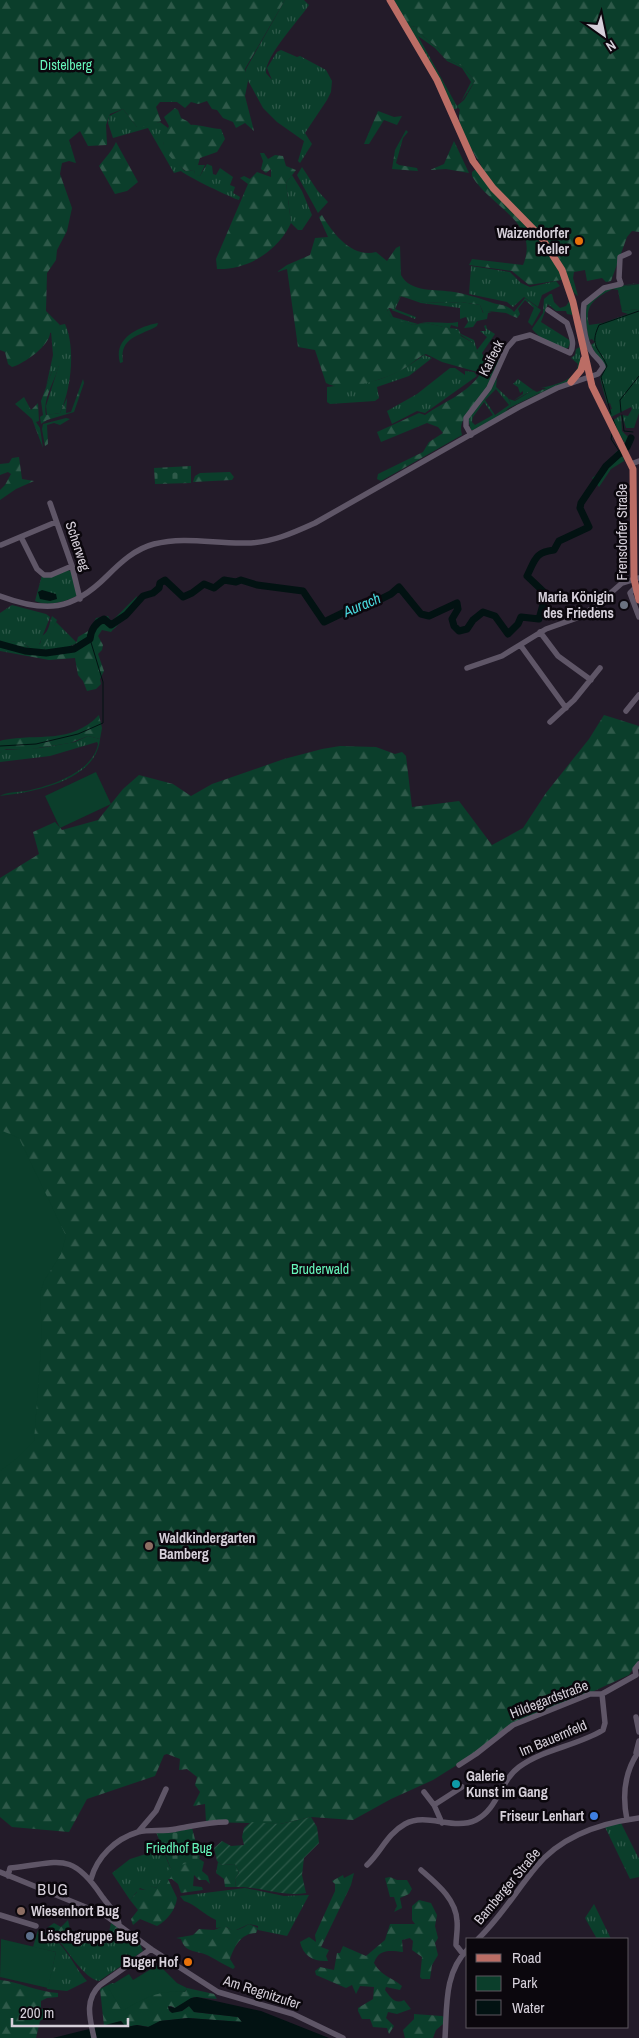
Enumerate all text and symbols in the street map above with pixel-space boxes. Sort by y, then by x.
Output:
north arrow [579,10,629,60]
text: N [603,36,619,56]
park label: Distelberg [40,56,93,74]
place label: Waizendorfer Keller [497,224,570,258]
marker: Waizendorfer Keller [573,235,585,247]
street label: Kaifeck [474,337,508,379]
street label: Frensdorfer Straße [613,484,631,580]
street label: Scherweg [62,519,95,574]
water label: Aurach [339,587,384,622]
place label: Maria Königin des Friedens [538,588,614,622]
marker: Maria Königin des Friedens [618,599,630,611]
park label: Bruderwald [291,1260,349,1278]
place label: Waldkindergarten Bamberg [159,1529,256,1563]
marker: Waldkindergarten Bamberg [143,1540,155,1552]
street label: Hildegardstraße [507,1676,591,1722]
street label: Im Bauernfeld [517,1716,589,1760]
place label: Galerie Kunst im Gang [466,1767,548,1801]
marker: Galerie Kunst im Gang [450,1778,462,1790]
place label: Friseur Lenhart [500,1807,584,1825]
marker: Friseur Lenhart [588,1810,600,1822]
park label: Friedhof Bug [146,1839,213,1857]
street label: Bamberger Straße [470,1844,544,1928]
district label: BUG [37,1878,69,1900]
place label: Wiesenhort Bug [31,1902,119,1920]
marker: Wiesenhort Bug [15,1905,27,1917]
place label: Löschgruppe Bug [40,1927,138,1945]
marker: Löschgruppe Bug [24,1930,36,1942]
legend [466,1938,629,2028]
text: Road [512,1947,541,1968]
place label: Buger Hof [123,1953,178,1971]
marker: Buger Hof [182,1956,194,1968]
street label: Am Regnitzufer [220,1971,303,2013]
text: Park [512,1972,538,1993]
scale bar [12,1996,129,2028]
text: Water [512,1997,544,2018]
text: 200 m [20,2002,54,2023]

